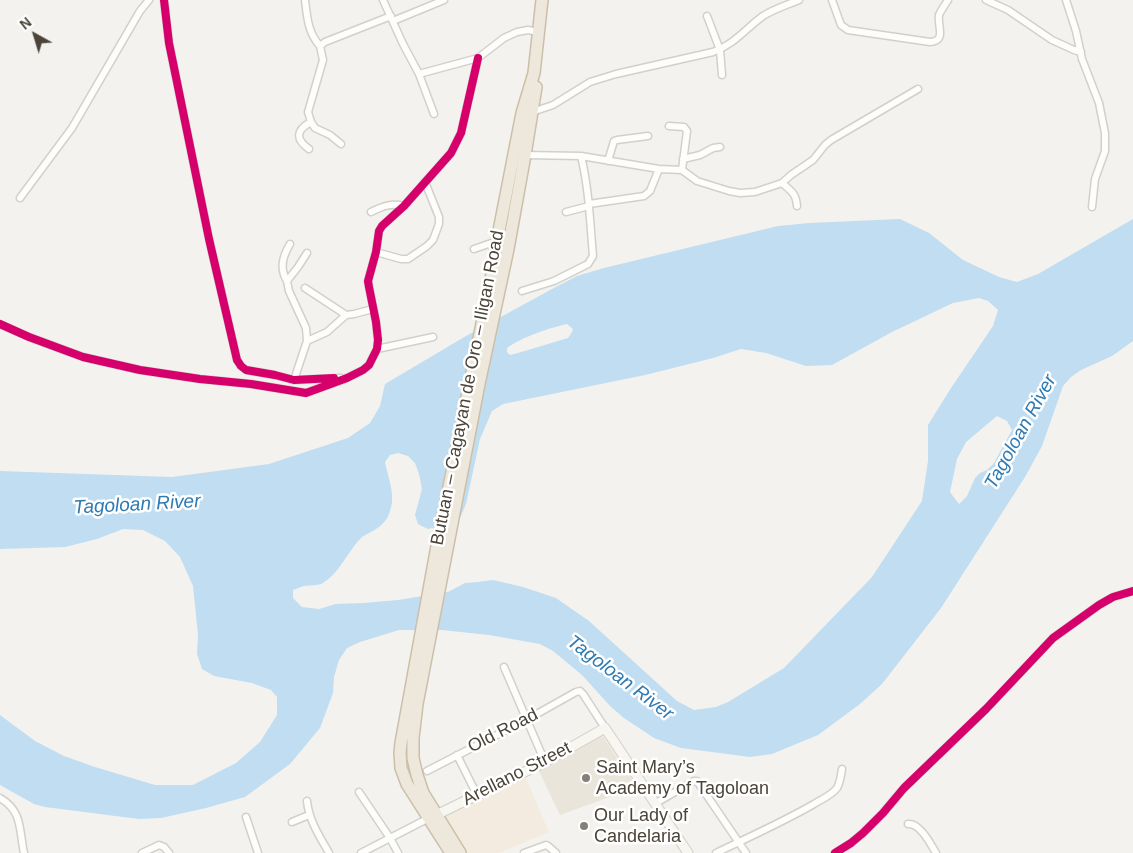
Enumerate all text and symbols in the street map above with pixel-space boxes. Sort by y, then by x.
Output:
north arrow [10,10,60,60]
text: N [17,14,35,33]
street label: Butuan – Cagayan de Oro – Iligan Road [427,229,509,547]
water label: Tagoloan River [980,371,1062,493]
water label: Tagoloan River [73,490,201,520]
water label: Tagoloan River [562,631,678,725]
street label: Old Road [464,704,542,758]
street label: Arellano Street [459,737,575,811]
place label: Saint Mary’s Academy of Tagoloan [596,757,769,800]
marker: Saint Mary’s Academy of Tagoloan [580,772,592,784]
place label: Our Lady of Candelaria [594,805,688,848]
marker: Our Lady of Candelaria [578,820,590,832]

